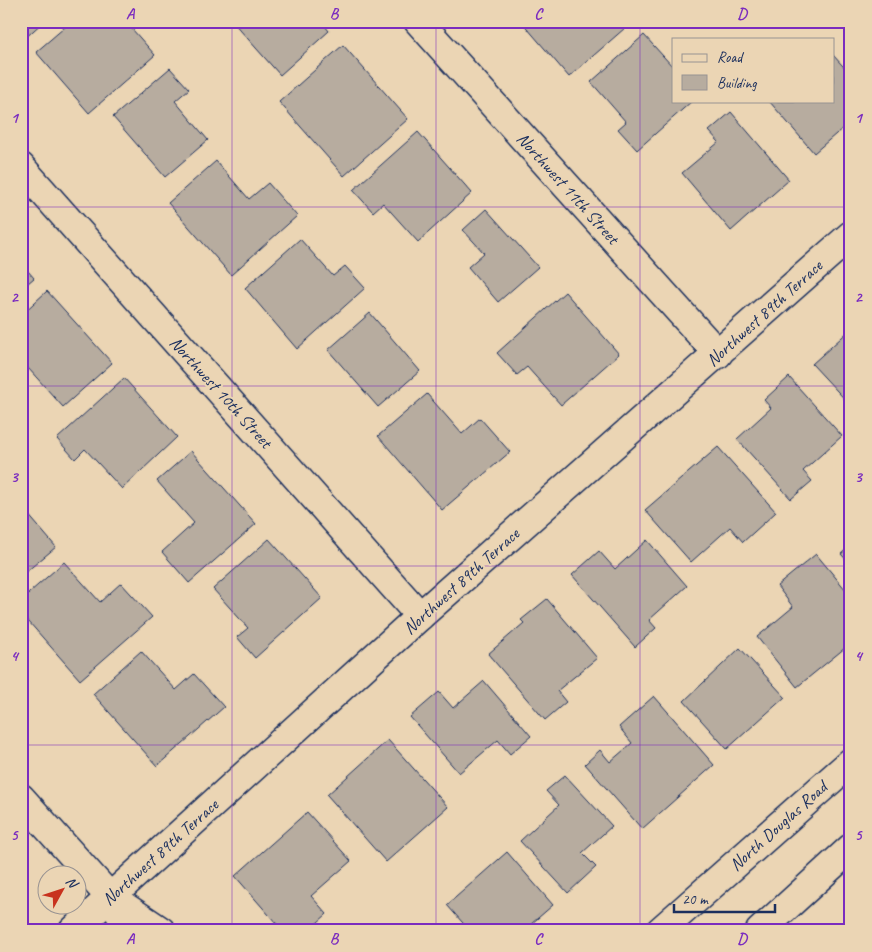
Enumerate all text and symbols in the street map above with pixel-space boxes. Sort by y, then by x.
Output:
text: A [126,4,136,24]
text: B [330,4,340,24]
text: C [534,4,544,24]
text: D [737,4,748,24]
legend [672,38,834,102]
text: Road [717,48,744,67]
text: Building [717,74,757,93]
text: 1 [10,108,19,128]
text: 1 [854,108,863,128]
street label: Northwest 11th Street [512,128,625,250]
street label: Northwest 89th Terrace [701,254,828,371]
text: 2 [10,287,19,307]
text: 2 [854,287,863,307]
street label: Northwest 10th Street [165,332,278,454]
text: 3 [10,467,19,487]
text: 3 [854,467,863,487]
street label: Northwest 89th Terrace [398,522,525,639]
text: 4 [10,646,19,666]
text: 4 [854,646,863,666]
street label: North Douglas Road [725,775,833,876]
street label: Northwest 89th Terrace [97,793,224,910]
text: 5 [11,825,20,845]
text: 5 [855,825,864,845]
north arrow [38,864,88,914]
text: N [62,873,82,893]
scale bar [674,882,776,914]
text: 20 m [682,890,709,909]
text: A [126,929,136,949]
text: B [330,929,340,949]
text: C [534,929,544,949]
text: D [737,929,748,949]

